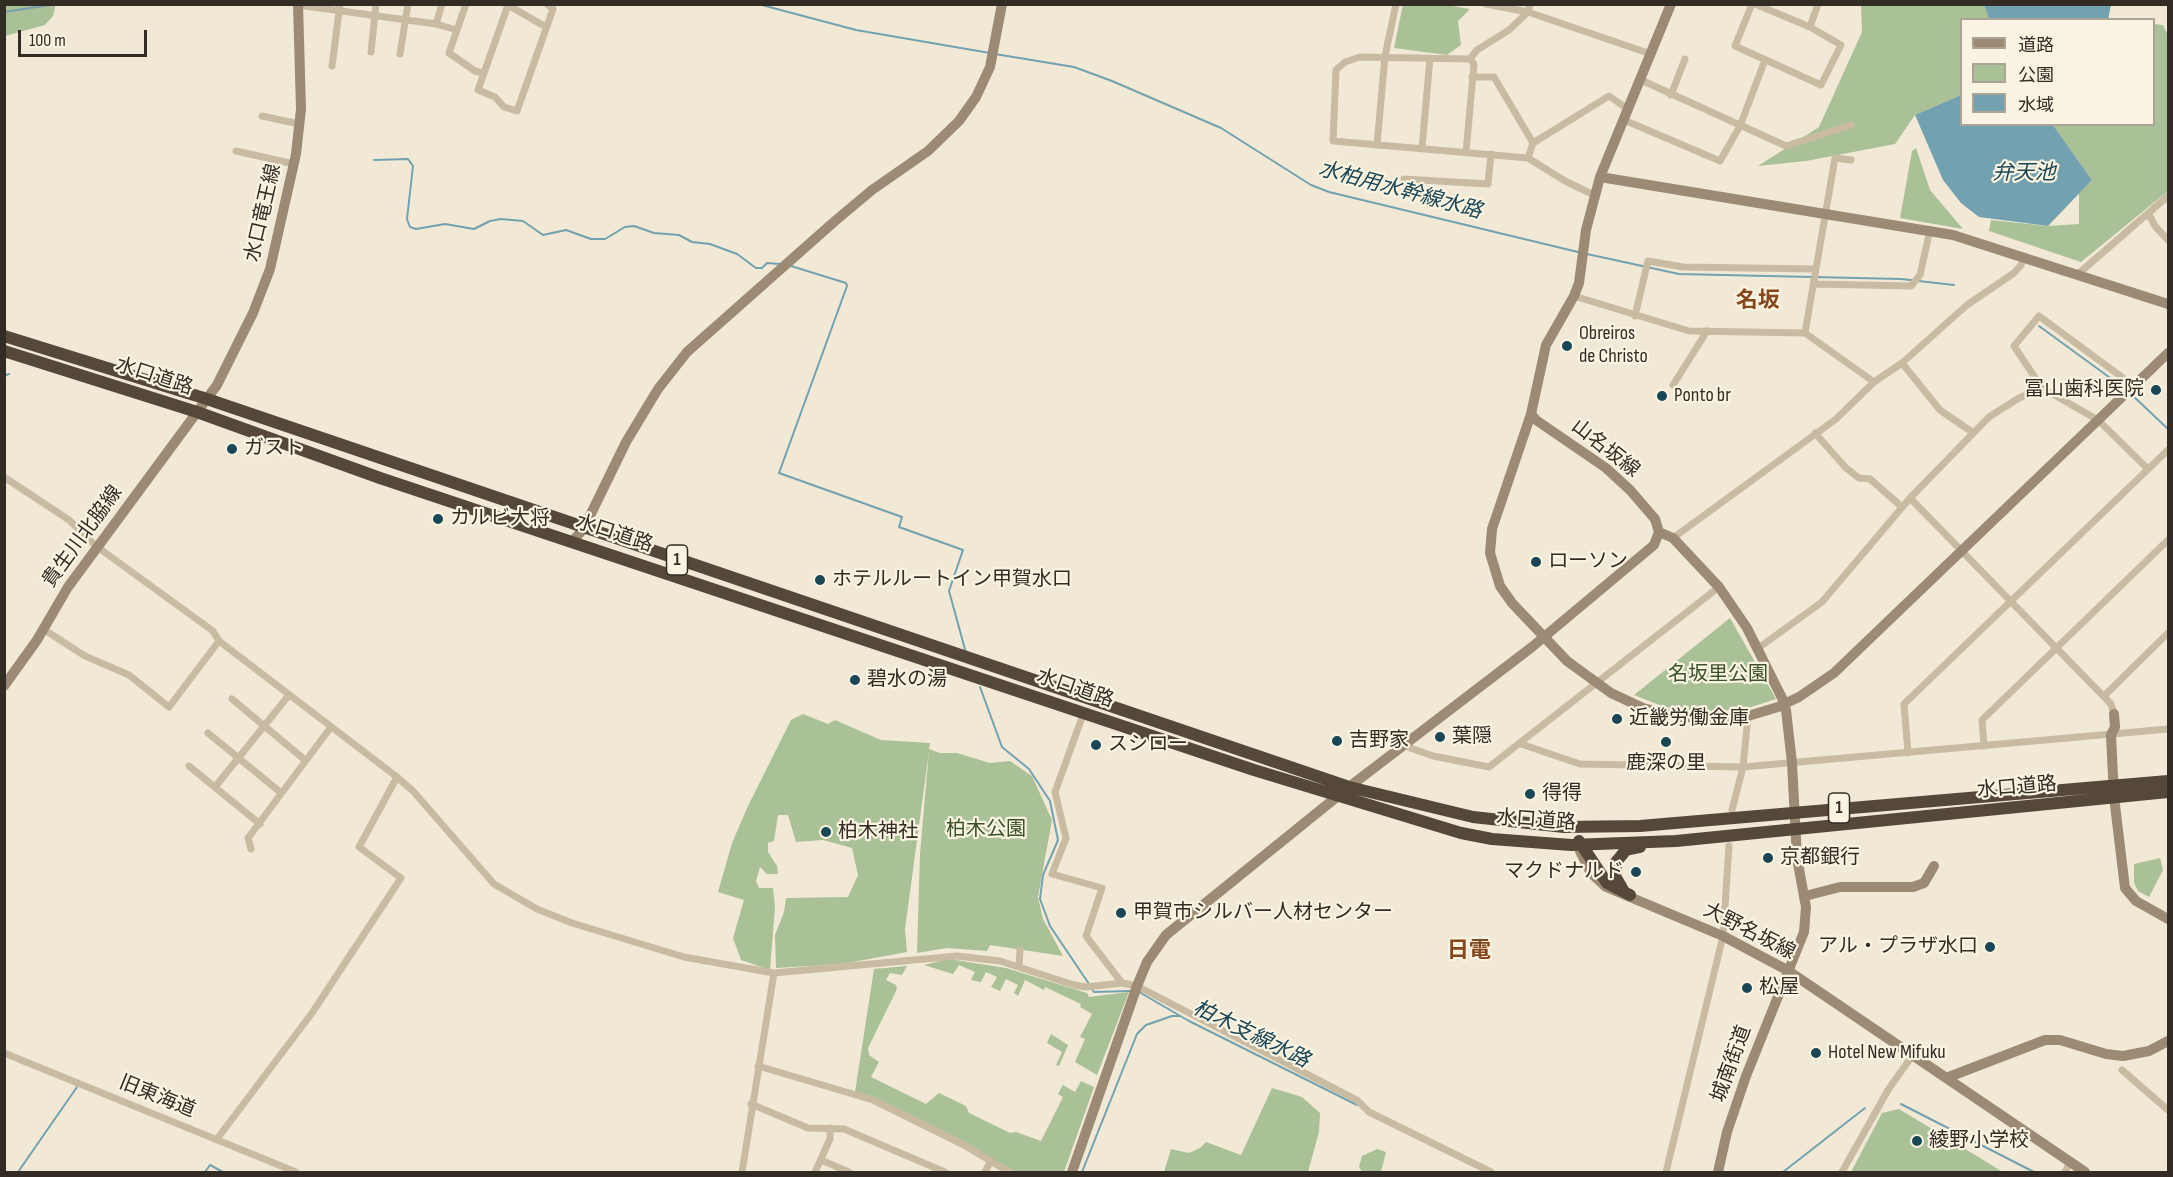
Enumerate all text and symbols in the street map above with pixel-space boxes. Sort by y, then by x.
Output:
scale bar [21,18,150,56]
legend [1960,18,2155,126]
text: 100 m [29,30,66,51]
text: 道路 [2018,35,2054,56]
text: 公園 [2018,65,2054,86]
text: 水域 [2018,95,2054,116]
water label: 水柏用水幹線水路 [1316,157,1484,225]
water label: 弁天池 [1993,161,2055,187]
street label: 水口竜王線 [241,162,287,264]
district label: 名坂 [1736,288,1780,314]
place label: Obreiros de Christo [1579,322,1648,369]
marker: Obreiros de Christo [1560,339,1574,353]
street label: 水口道路 [112,353,196,401]
place label: 冨山歯科医院 [2024,378,2144,402]
marker: 冨山歯科医院 [2149,383,2163,397]
place label: Ponto br [1674,384,1731,408]
marker: Ponto br [1655,389,1669,403]
street label: 山名坂線 [1566,415,1644,483]
place label: ガスト [244,437,304,461]
marker: ガスト [225,442,239,456]
street label: 貴生川北脇線 [38,481,128,593]
place label: カルビ大将 [450,507,550,531]
street label: 水口道路 [572,510,656,558]
marker: カルビ大将 [431,512,445,526]
road number: 1 [666,545,688,575]
place label: ローソン [1548,550,1628,574]
marker: ローソン [1529,555,1543,569]
place label: ホテルルートイン甲賀水口 [832,568,1072,592]
marker: ホテルルートイン甲賀水口 [813,573,827,587]
park label: 名坂里公園 [1668,663,1768,687]
street label: 水口道路 [1033,665,1117,713]
place label: 碧水の湯 [867,668,947,692]
marker: 碧水の湯 [848,673,862,687]
place label: 近畿労働金庫 [1629,707,1749,731]
marker: 近畿労働金庫 [1610,712,1624,726]
place label: 葉隠 [1452,725,1492,749]
place label: 吉野家 [1349,729,1409,753]
marker: 葉隠 [1433,730,1447,744]
place label: スシロー [1108,733,1188,757]
marker: 吉野家 [1330,734,1344,748]
marker: 鹿深の里 [1659,735,1673,749]
marker: スシロー [1089,738,1103,752]
place label: 鹿深の里 [1626,752,1706,776]
street label: 水口道路 [1976,773,2058,803]
place label: 得得 [1542,782,1582,806]
marker: 得得 [1523,787,1537,801]
road number: 1 [1828,793,1850,823]
street label: 水口道路 [1495,806,1577,836]
park label: 柏木公園 [946,818,1026,842]
place label: 柏木神社 [838,820,918,844]
marker: 柏木神社 [819,825,833,839]
place label: 京都銀行 [1780,846,1860,870]
marker: 京都銀行 [1761,851,1775,865]
place label: マクドナルド [1504,860,1624,884]
marker: マクドナルド [1629,865,1643,879]
street label: 大野名坂線 [1699,899,1799,965]
place label: 甲賀市シルバー人材センター [1133,901,1393,925]
marker: 甲賀市シルバー人材センター [1114,906,1128,920]
place label: アル・プラザ水口 [1818,935,1978,959]
district label: 日電 [1447,938,1491,964]
marker: アル・プラザ水口 [1983,940,1997,954]
place label: 松屋 [1759,976,1799,1000]
marker: 松屋 [1740,981,1754,995]
water label: 柏木支線水路 [1189,996,1313,1074]
street label: 城南街道 [1707,1022,1757,1106]
place label: Hotel New Mifuku [1828,1041,1946,1065]
marker: Hotel New Mifuku [1809,1046,1823,1060]
street label: 旧東海道 [115,1071,199,1123]
place label: 綾野小学校 [1929,1129,2029,1153]
marker: 綾野小学校 [1910,1134,1924,1148]

